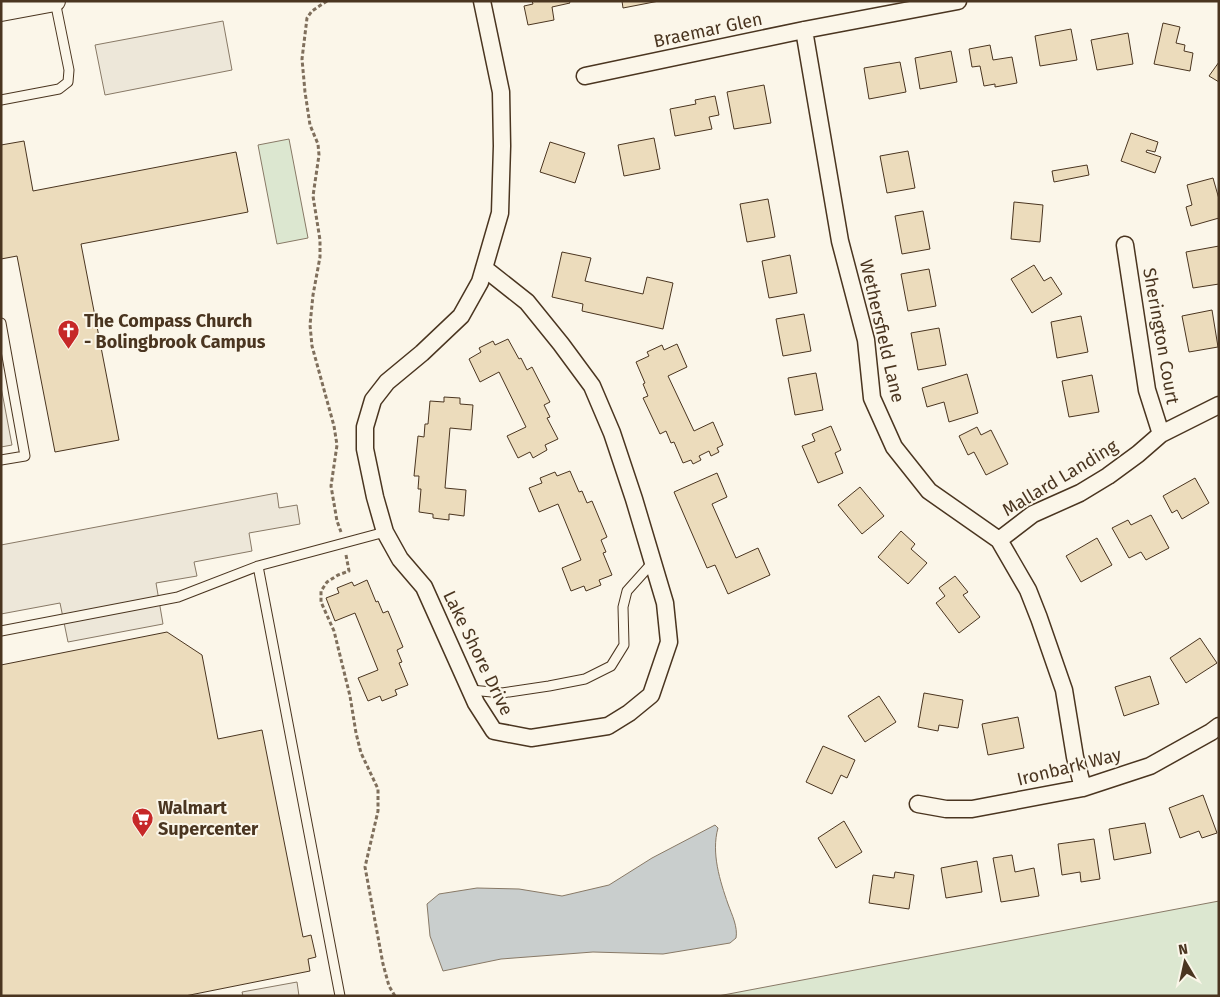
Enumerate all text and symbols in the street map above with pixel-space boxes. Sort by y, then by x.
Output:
street label: Braemar Glen [652,8,764,52]
street label: Wethersfield Lane [855,257,909,405]
street label: Sherington Court [1138,266,1184,407]
place label: The Compass Church - Bolingbrook Campus [84,310,266,353]
church icon: The Compass Church - Bolingbrook Campus [56,319,80,350]
street label: Mallard Landing [998,435,1122,521]
street label: Lake Shore Drive [438,587,518,719]
street label: Ironbark Way [1015,743,1124,791]
place label: Walmart Supercenter [158,797,259,840]
supermarket icon: Walmart Supercenter [130,806,154,837]
north arrow [1160,937,1210,987]
text: N [1177,941,1189,959]

